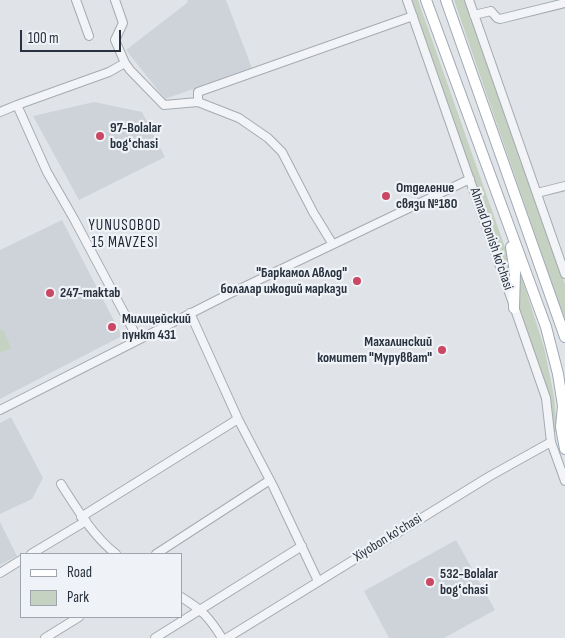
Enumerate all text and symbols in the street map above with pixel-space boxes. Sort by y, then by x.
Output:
scale bar [22,20,124,52]
text: 100 m [28,29,59,48]
place label: 97-Bolalar bogʻchasi [110,120,162,152]
marker: 97-Bolalar bogʻchasi [94,130,106,142]
place label: Отделение связи №180 [396,180,457,212]
street label: Ahmad Donish ko'chasi [466,186,516,292]
marker: Отделение связи №180 [380,190,392,202]
district label: YUNUSOBOD 15 MAVZESI [87,217,163,252]
place label: "Баркамол Авлод" болалар ижодий маркази [221,265,347,298]
marker: "Баркамол Авлод" болалар ижодий маркази [351,275,363,287]
place label: 247-maktab [60,285,120,301]
marker: 247-maktab [44,287,56,299]
place label: Милицейский пункт 431 [122,311,191,344]
marker: Милицейский пункт 431 [106,321,118,333]
place label: Махалинский комитет "Мурувват" [317,334,432,367]
marker: Махалинский комитет "Мурувват" [436,344,448,356]
street label: Xiyobon ko'chasi [351,510,425,566]
legend [20,553,182,618]
text: Road [67,563,92,582]
place label: 532-Bolalar bogʻchasi [440,566,498,598]
marker: 532-Bolalar bogʻchasi [424,576,436,588]
text: Park [67,588,89,607]

